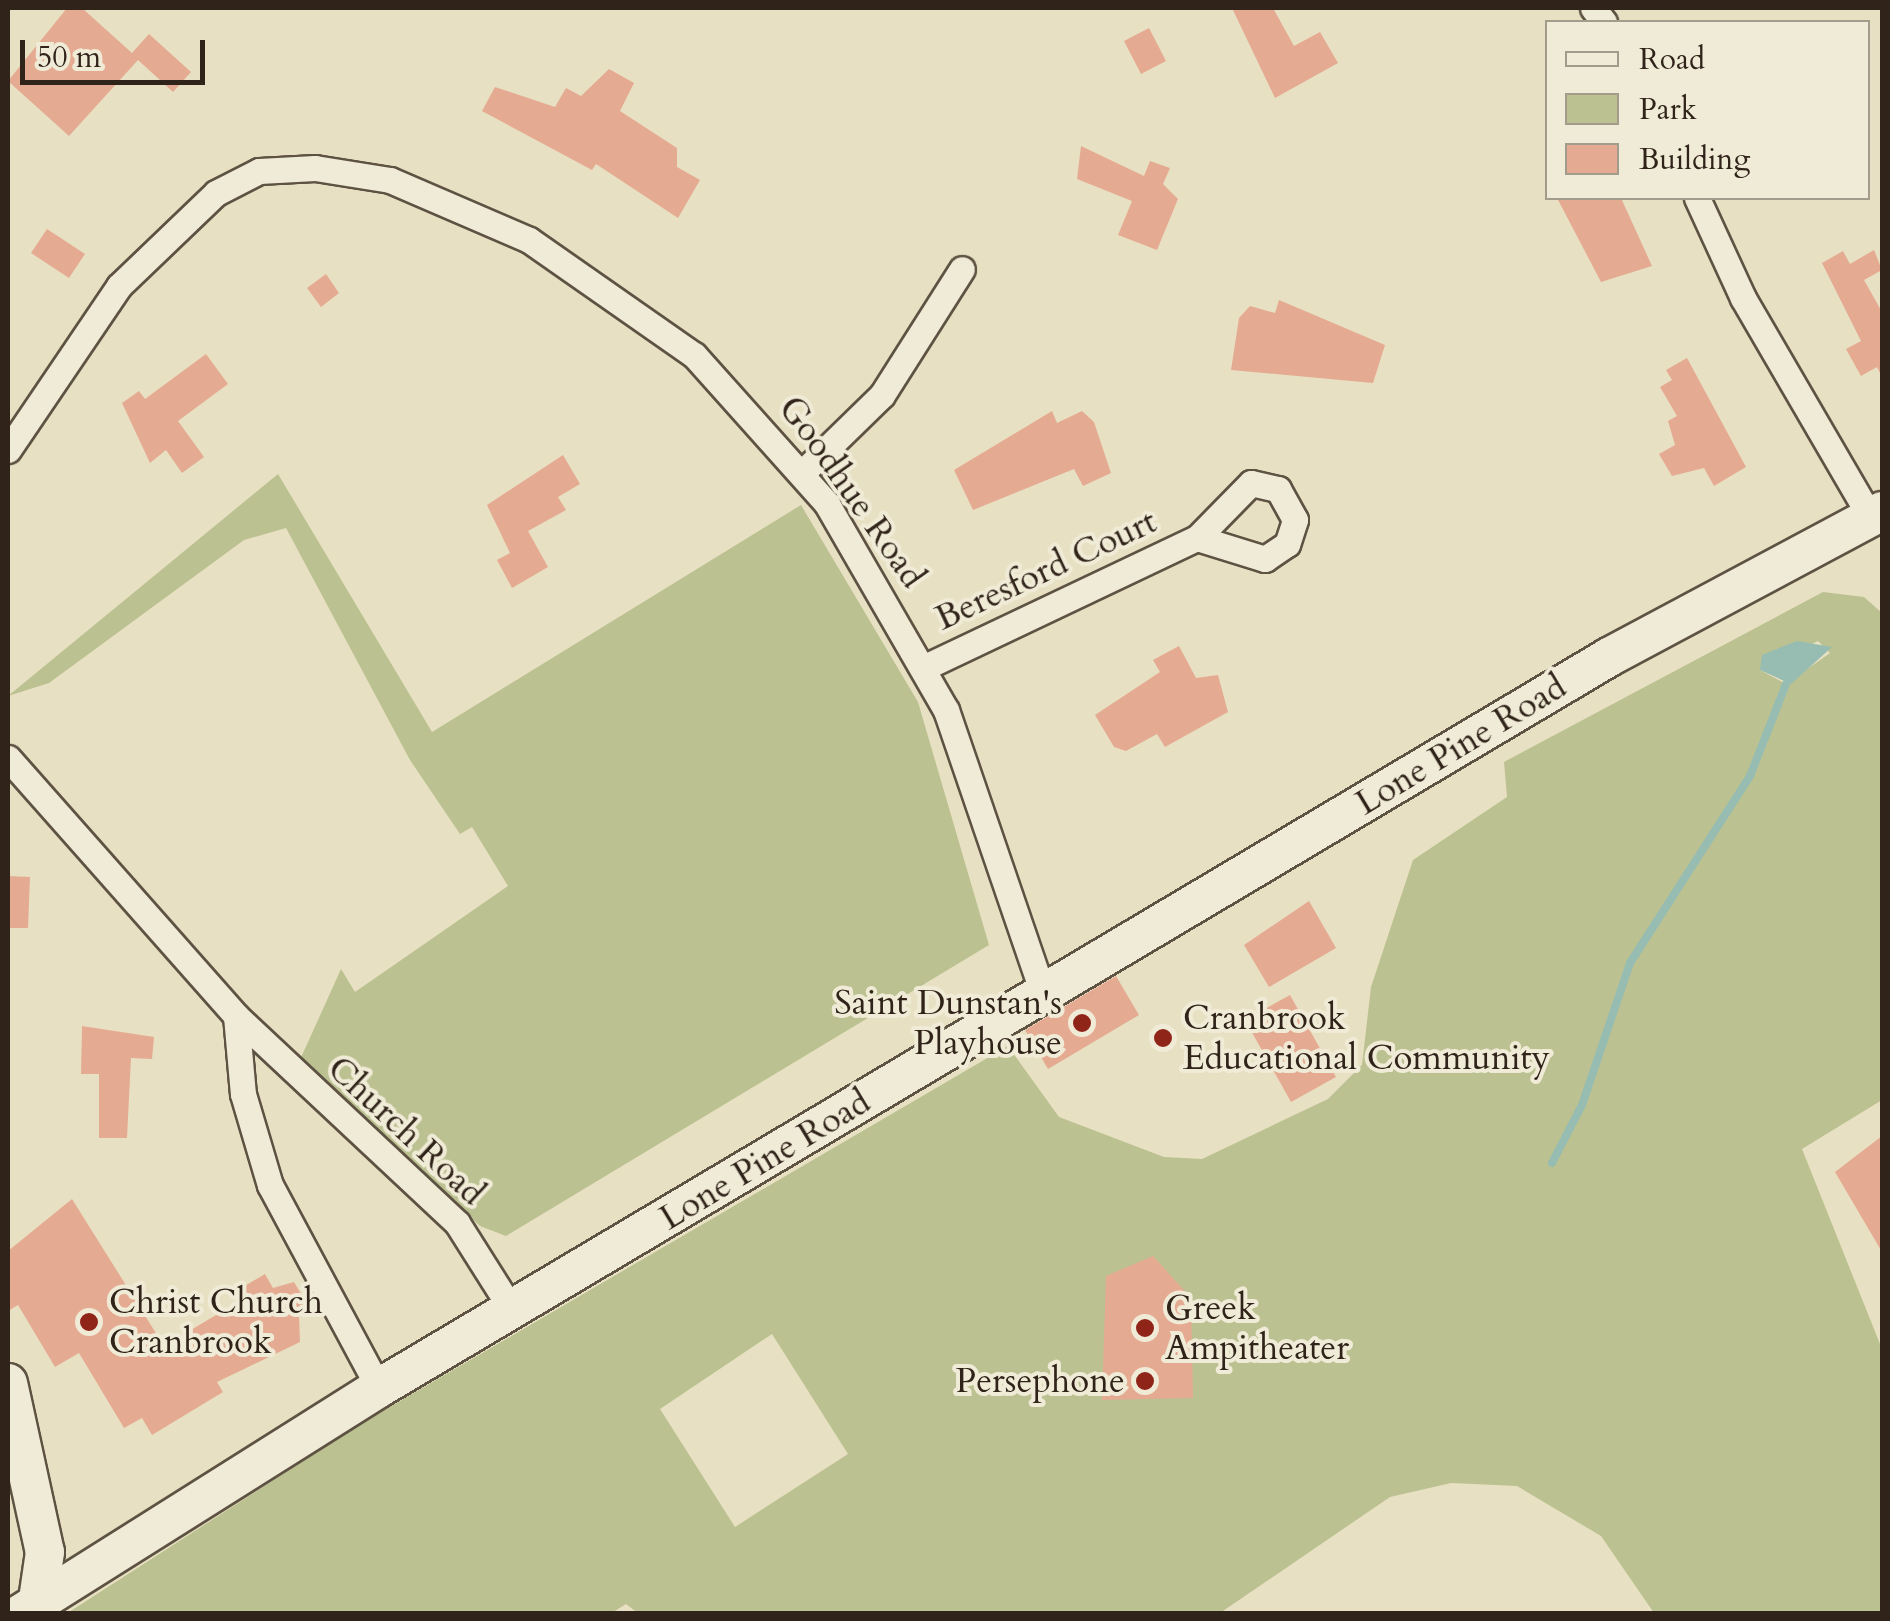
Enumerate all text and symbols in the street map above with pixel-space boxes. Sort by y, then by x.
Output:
scale bar [25,20,210,82]
legend [1545,20,1870,200]
text: 50 m [37,37,101,78]
text: Road [1639,39,1705,80]
text: Park [1639,89,1697,130]
text: Building [1639,139,1750,180]
street label: Goodhue Road [770,388,934,596]
street label: Beresford Court [929,500,1163,640]
street label: Lone Pine Road [1348,666,1574,824]
place label: Saint Dunstan's Playhouse [834,982,1062,1064]
place label: Cranbrook Educational Community [1183,997,1550,1079]
marker: Saint Dunstan's Playhouse [1071,1012,1093,1034]
marker: Cranbrook Educational Community [1152,1027,1174,1049]
street label: Church Road [319,1048,493,1214]
street label: Lone Pine Road [652,1081,878,1239]
place label: Christ Church Cranbrook [109,1281,323,1363]
place label: Greek Ampitheater [1165,1287,1349,1369]
marker: Christ Church Cranbrook [78,1311,100,1333]
marker: Greek Ampitheater [1134,1317,1156,1339]
place label: Persephone [956,1360,1125,1402]
marker: Persephone [1134,1370,1156,1392]

